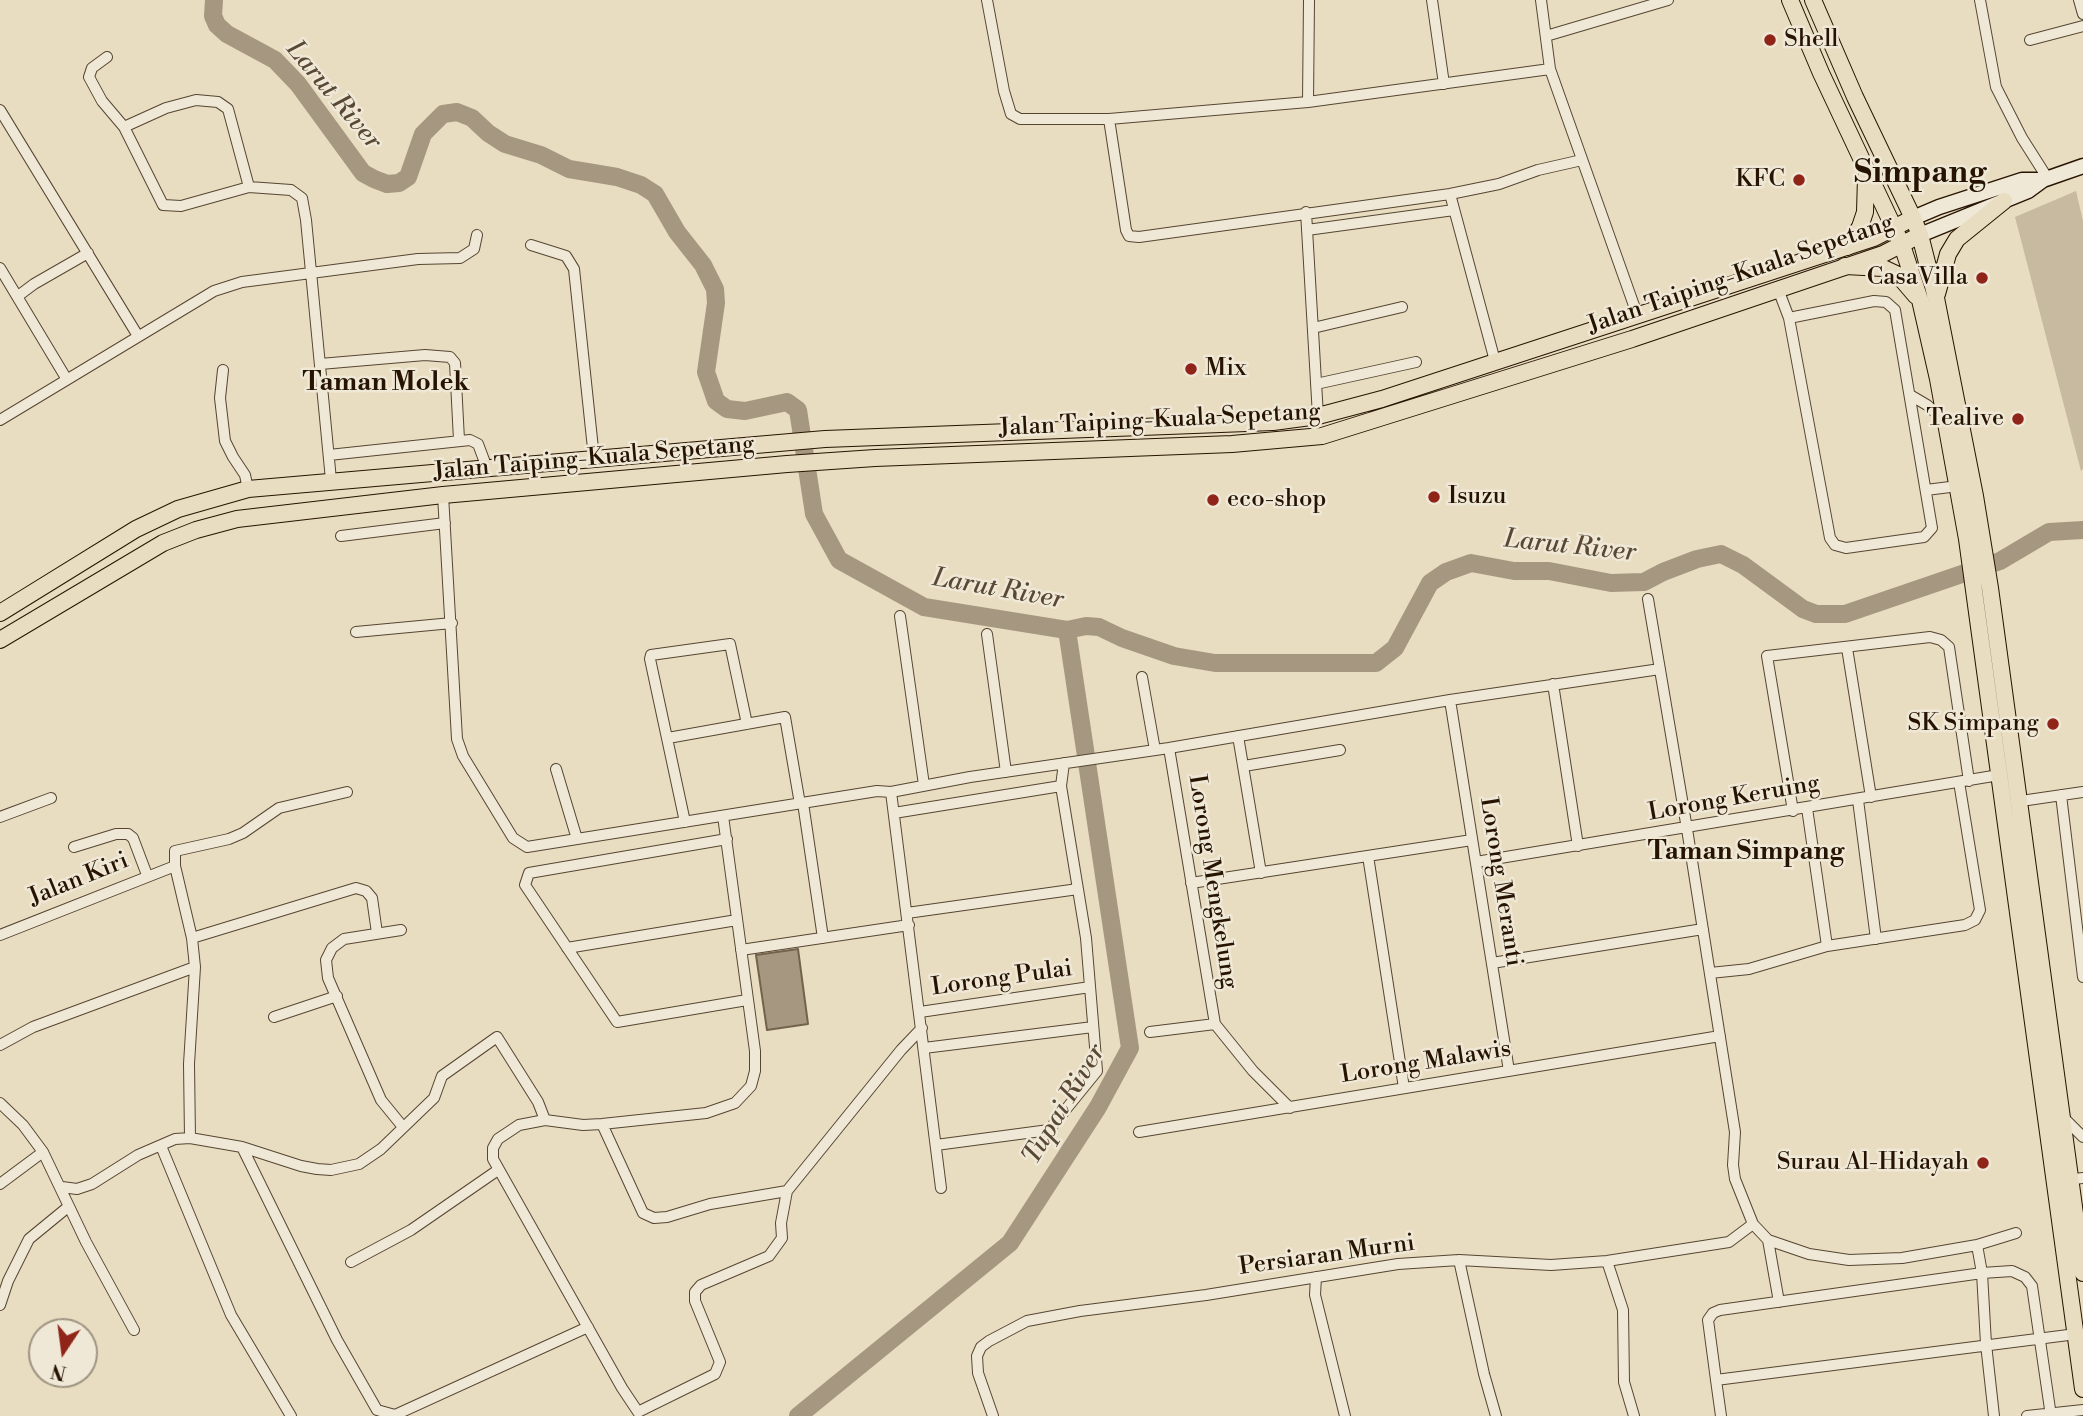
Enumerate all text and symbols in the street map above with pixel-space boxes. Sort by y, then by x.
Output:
place label: Shell [1784,26,1838,54]
marker: Shell [1762,32,1778,48]
water label: Larut River [279,35,387,157]
district label: Simpang [1854,155,1986,193]
place label: KFC [1735,166,1785,194]
marker: KFC [1791,172,1807,188]
street label: Jalan Taiping-Kuala Sepetang [1584,209,1898,341]
place label: CasaVilla [1867,264,1968,292]
marker: CasaVilla [1974,270,1990,286]
place label: Mix [1205,355,1246,383]
marker: Mix [1183,361,1199,377]
district label: Taman Molek [303,368,469,400]
street label: Jalan Taiping-Kuala Sepetang [999,398,1321,444]
place label: Tealive [1926,405,2004,433]
marker: Tealive [2010,411,2026,427]
street label: Jalan Taiping-Kuala Sepetang [432,431,756,487]
place label: Isuzu [1448,483,1506,511]
place label: eco-shop [1227,486,1326,514]
marker: Isuzu [1426,489,1442,505]
marker: eco-shop [1205,492,1221,508]
water label: Larut River [1503,525,1637,569]
water label: Larut River [930,563,1066,617]
place label: SK Simpang [1907,710,2039,738]
marker: SK Simpang [2045,716,2061,732]
street label: Lorong Keruing [1646,770,1822,828]
street label: Lorong Mengkelung [1181,773,1243,991]
street label: Lorong Meranti [1472,795,1528,969]
district label: Taman Simpang [1648,837,1844,869]
street label: Jalan Kiri [25,847,133,913]
street label: Lorong Pulai [930,955,1074,1003]
street label: Lorong Malawis [1339,1035,1513,1091]
water label: Tupai River [1017,1039,1113,1171]
place label: Surau Al-Hidayah [1777,1149,1969,1177]
marker: Surau Al-Hidayah [1975,1155,1991,1171]
street label: Persiaran Murni [1237,1229,1417,1283]
north arrow [28,1318,98,1388]
text: N [49,1358,69,1385]

